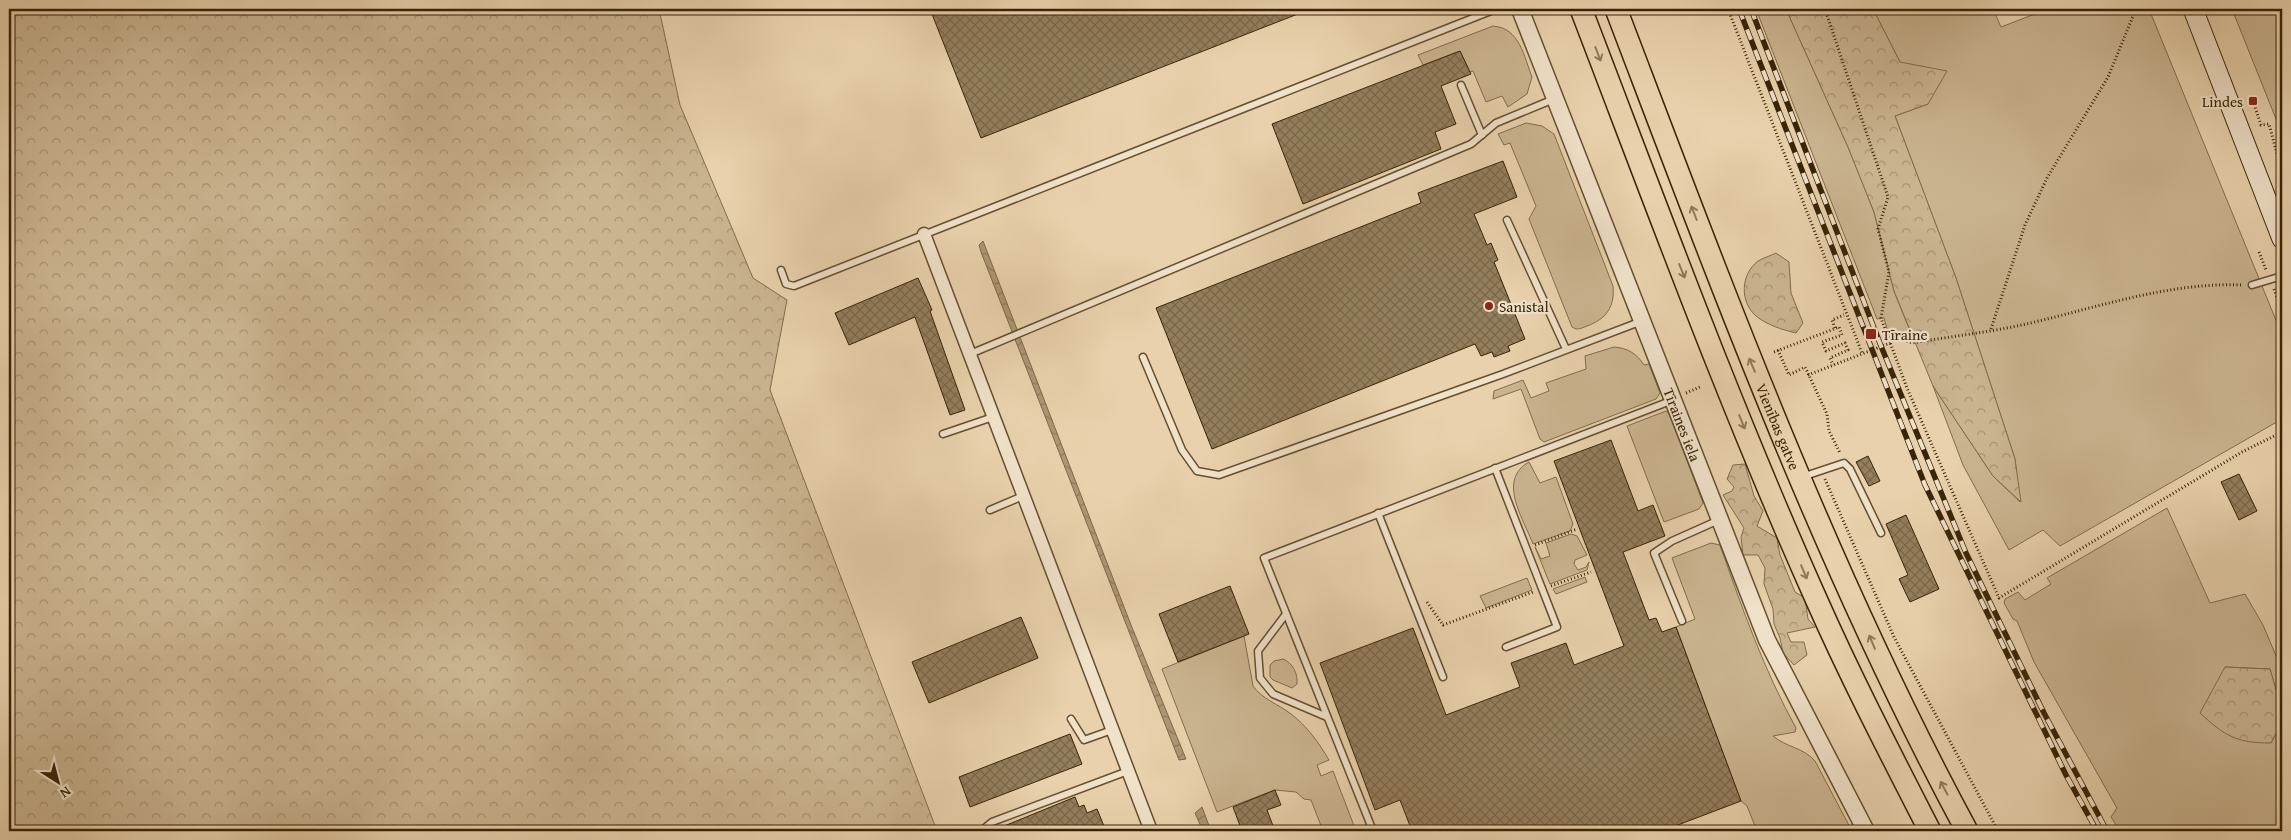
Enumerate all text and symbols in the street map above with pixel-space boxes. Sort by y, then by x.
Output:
one-way arrow [1594,46,1603,61]
place label: Lindes [2202,91,2243,112]
marker: Lindes [2247,95,2259,107]
one-way arrow [1689,206,1698,221]
one-way arrow [1678,263,1687,278]
place label: Sanistal [1499,296,1549,317]
marker: Sanistal [1483,300,1495,312]
place label: Tīraine [1882,324,1927,345]
marker: Tīraine [1864,327,1878,341]
one-way arrow [1747,358,1757,373]
street label: Vienības gatve [1751,380,1806,473]
street label: Tīraines iela [1659,384,1706,464]
one-way arrow [1738,414,1748,429]
one-way arrow [1800,564,1810,579]
one-way arrow [1867,635,1877,650]
north arrow [32,758,82,808]
text: N [55,782,75,804]
one-way arrow [1938,782,1948,796]

